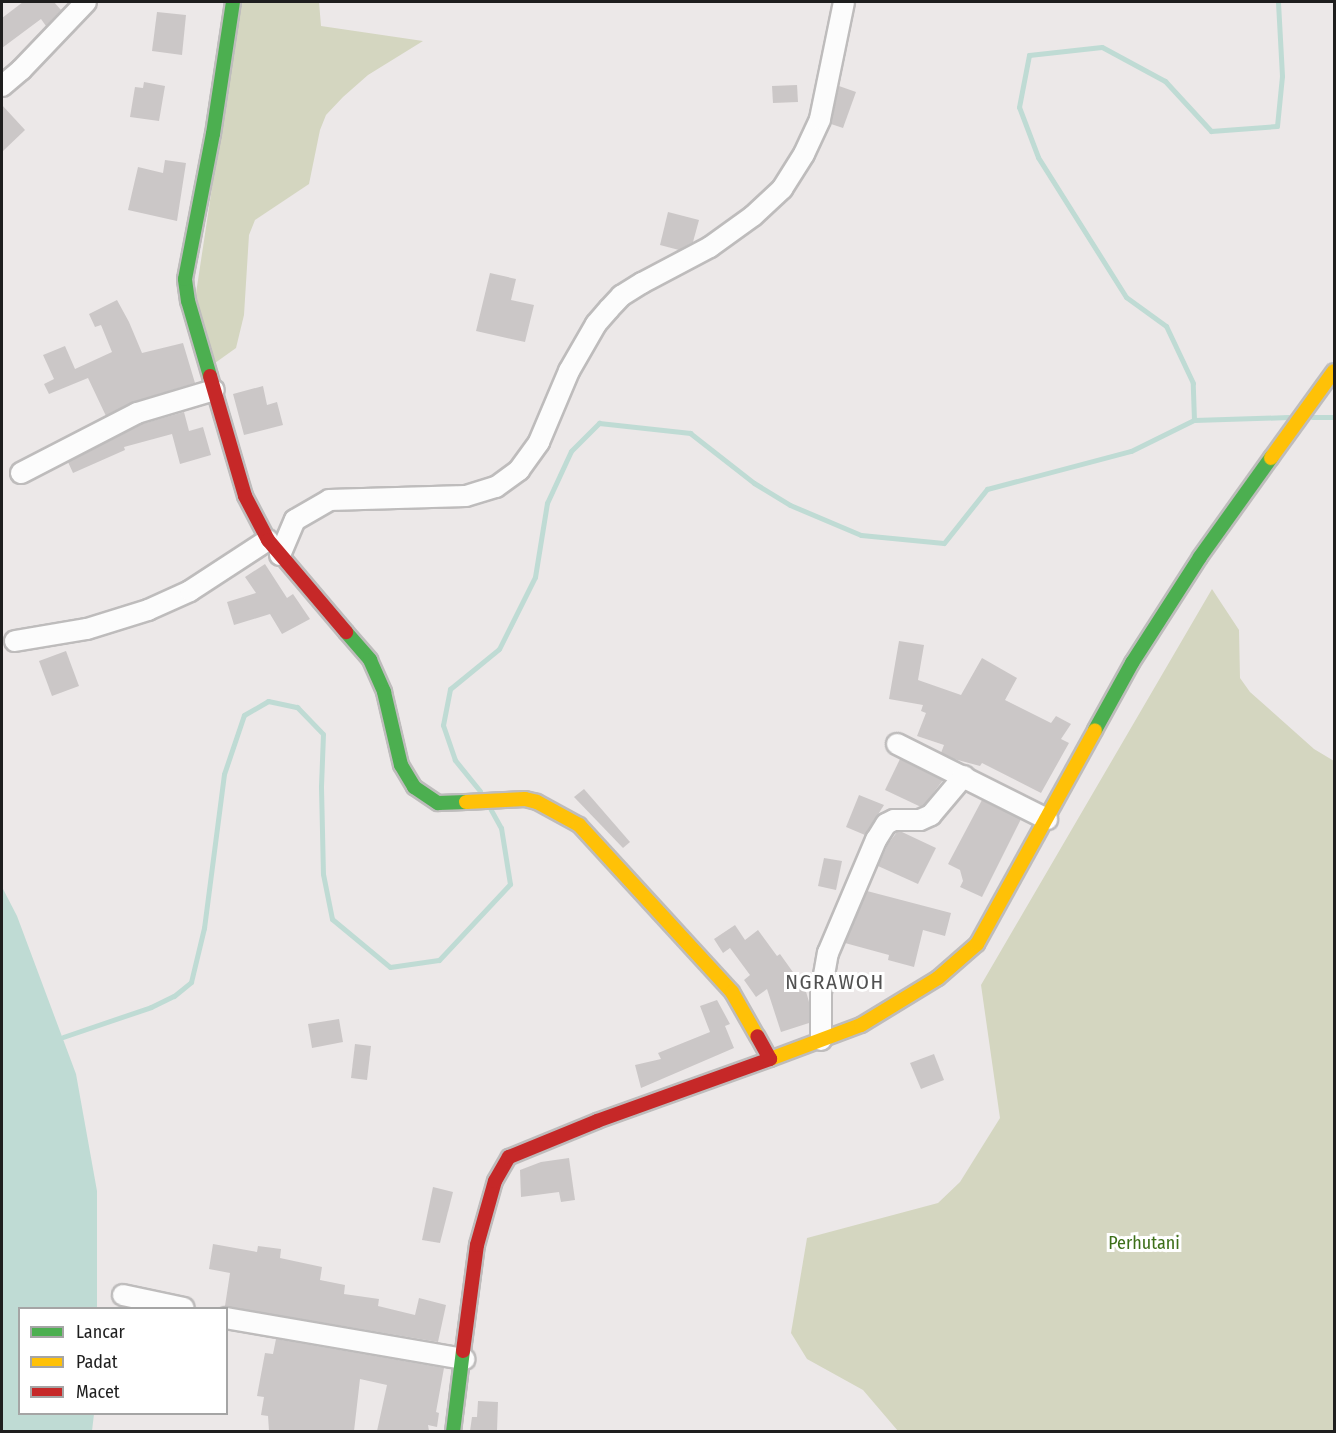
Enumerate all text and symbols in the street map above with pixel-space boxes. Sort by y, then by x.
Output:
district label: NGRAWOH [785,969,885,995]
park label: Perhutani [1108,1232,1180,1254]
legend [18,1307,228,1415]
text: Lancar [76,1321,125,1343]
text: Padat [76,1351,118,1373]
text: Macet [76,1381,120,1403]

